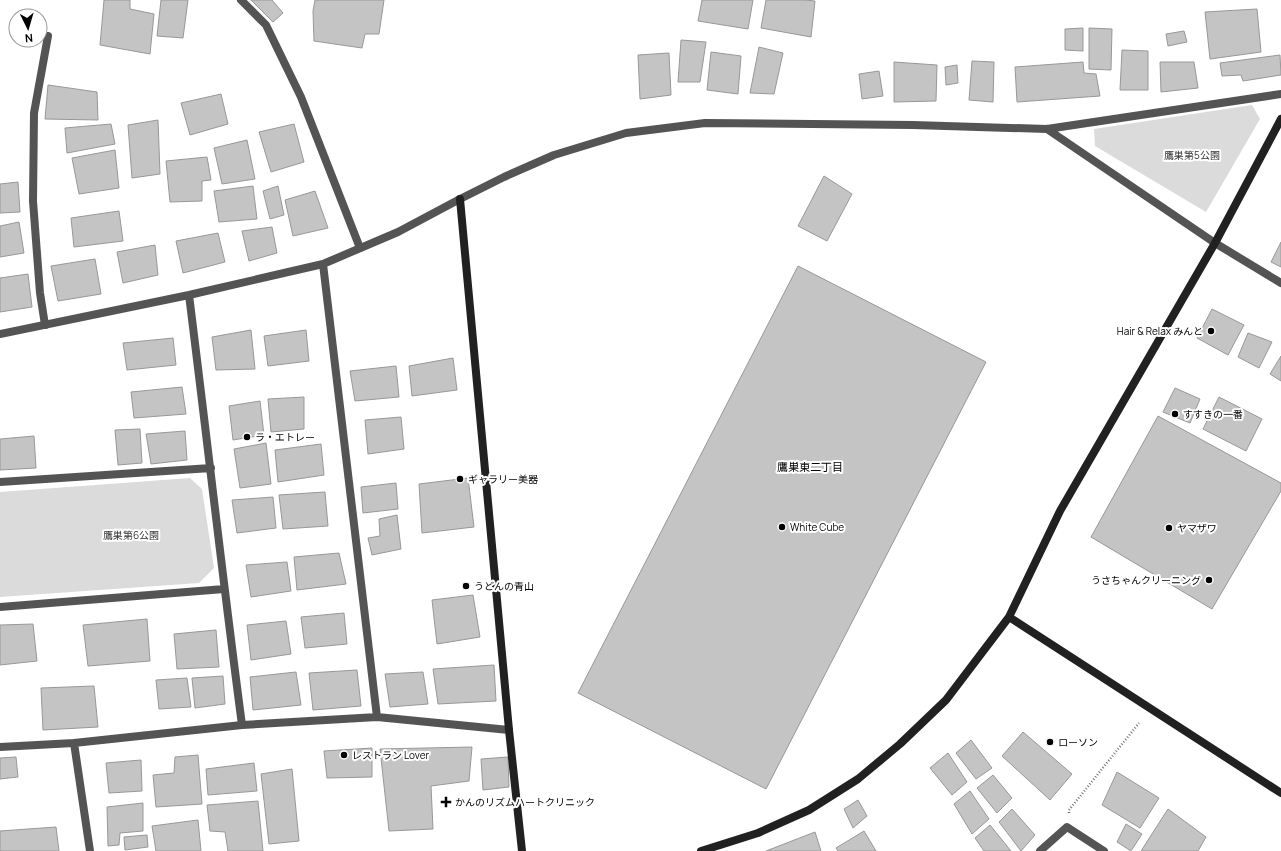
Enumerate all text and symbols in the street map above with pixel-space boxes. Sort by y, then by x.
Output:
north arrow [8,8,48,48]
text: N [24,31,34,46]
park label: 鷹巣第5公園 [1164,148,1220,162]
place label: Hair & Relax みんと [1117,324,1203,338]
marker: Hair & Relax みんと [1206,326,1216,336]
place label: すすきの一番 [1183,407,1243,421]
marker: すすきの一番 [1170,409,1180,419]
place label: ラ・エトレー [255,430,315,444]
marker: ラ・エトレー [242,432,252,442]
district label: 鷹巣東二丁目 [777,459,843,474]
place label: ギャラリー美器 [468,472,538,486]
marker: ギャラリー美器 [455,474,465,484]
place label: White Cube [790,520,844,534]
place label: ヤマザワ [1177,521,1217,535]
marker: White Cube [777,522,787,532]
marker: ヤマザワ [1164,523,1174,533]
park label: 鷹巣第6公園 [103,528,159,542]
place label: うさちゃんクリーニング [1091,573,1201,587]
marker: うさちゃんクリーニング [1204,575,1214,585]
place label: うどんの青山 [474,579,534,593]
marker: うどんの青山 [461,581,471,591]
place label: ローソン [1058,735,1098,749]
marker: ローソン [1045,737,1055,747]
place label: レストラン Lover [352,748,430,762]
marker: レストラン Lover [339,750,349,760]
place label: かんのリズムハートクリニック [455,795,595,809]
marker: かんのリズムハートクリニック [440,796,452,808]

